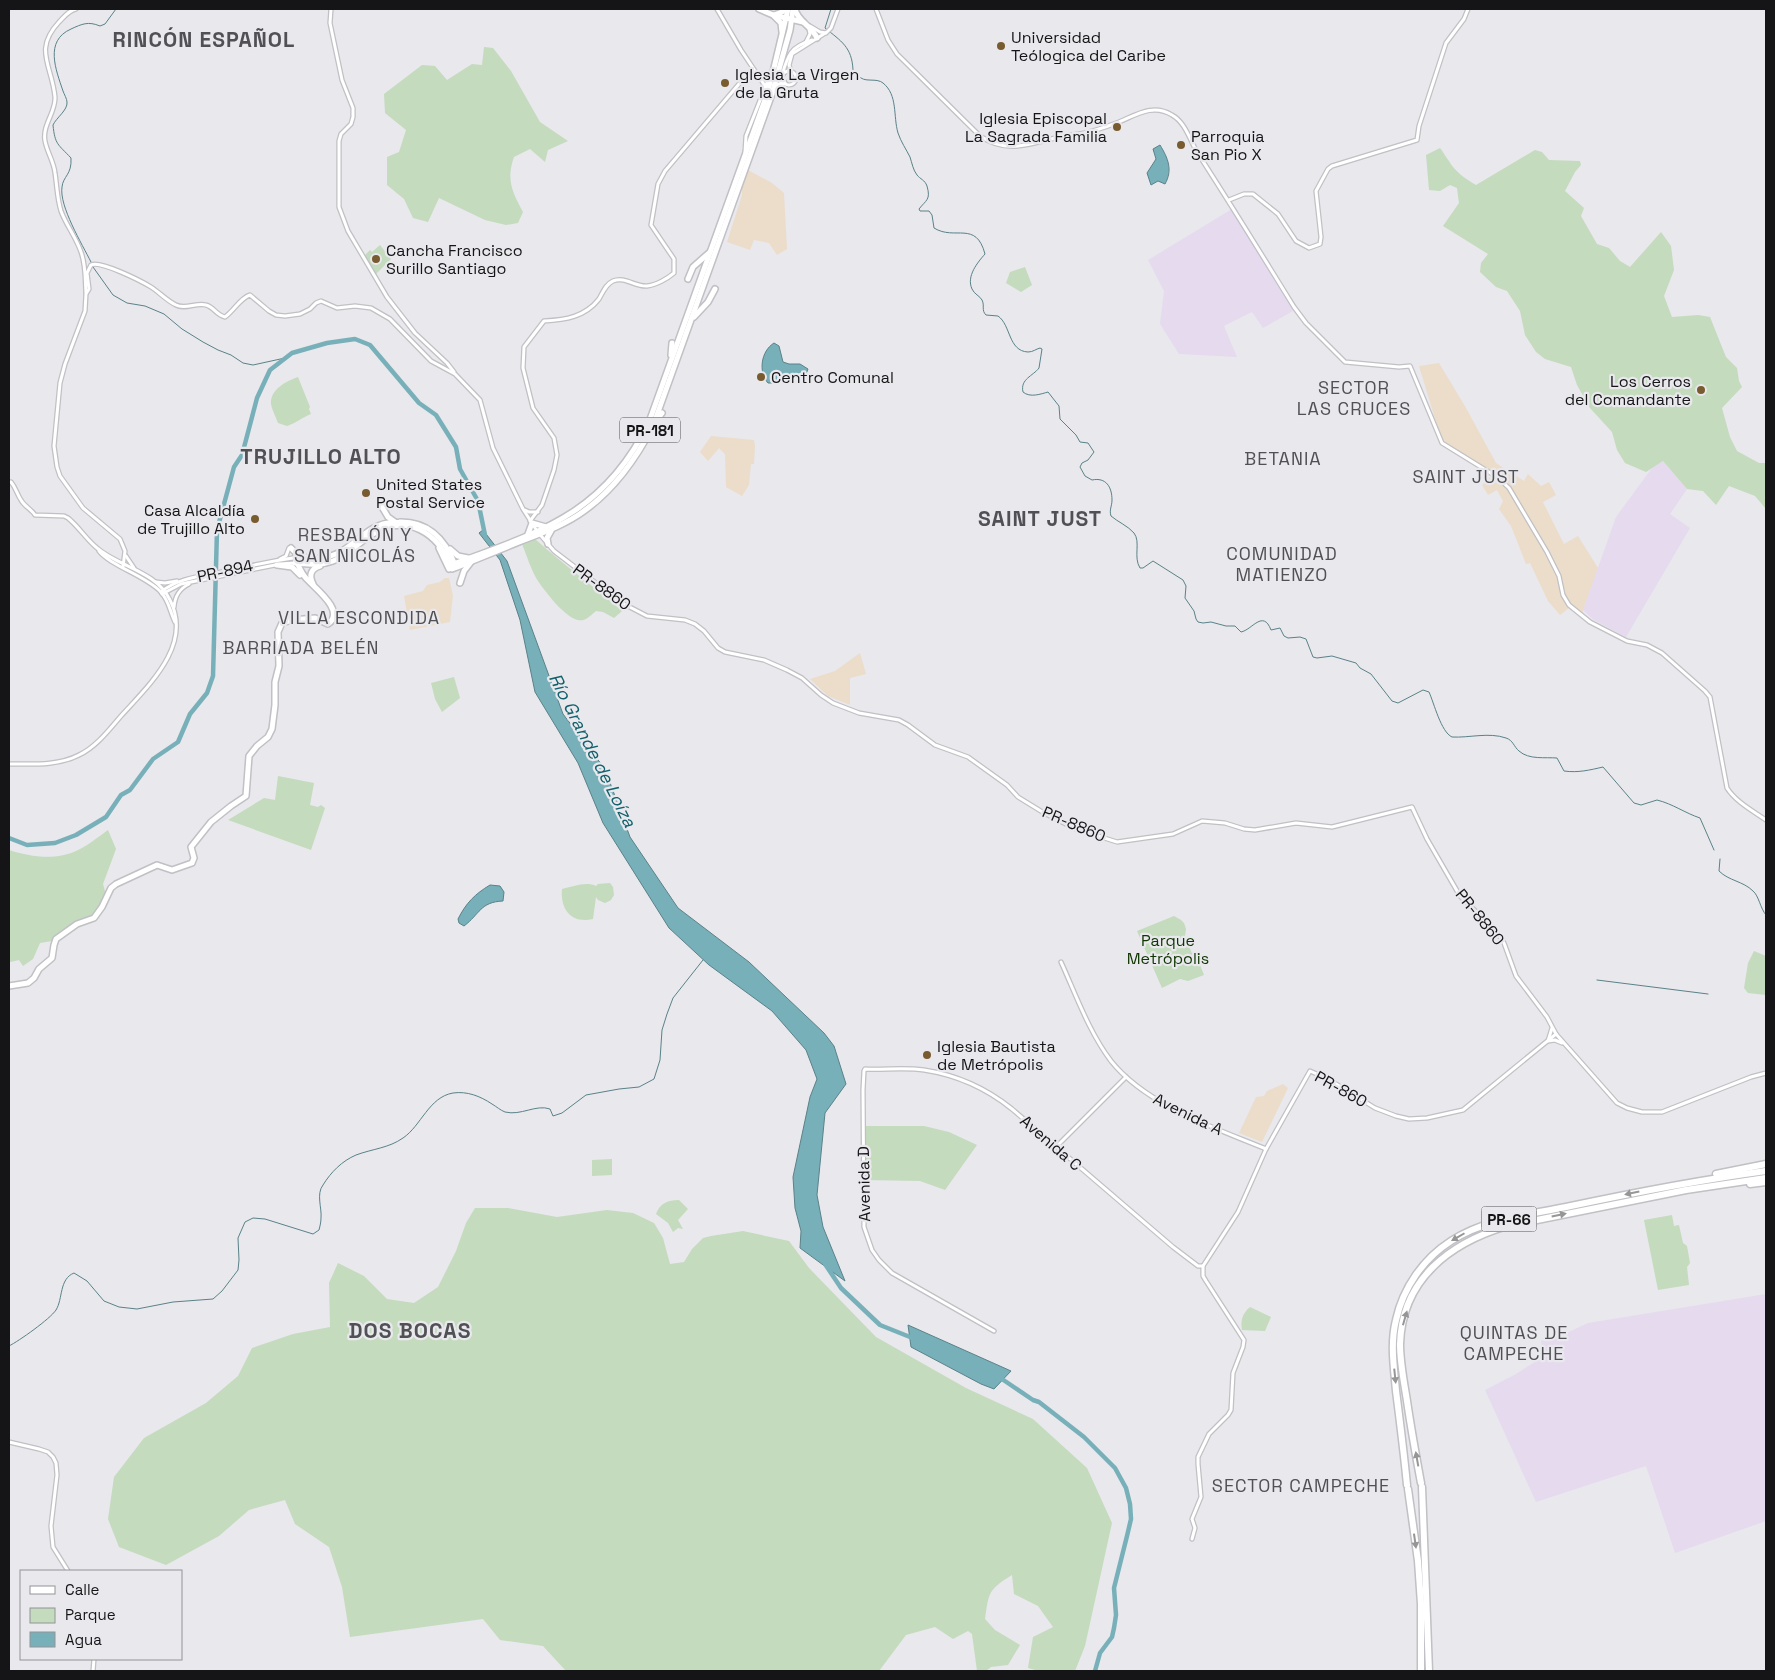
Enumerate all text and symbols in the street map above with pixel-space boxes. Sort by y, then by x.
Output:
district label: RINCÓN ESPAÑOL [113,26,295,53]
place label: Universidad Teólogica del Caribe [1011,27,1166,66]
marker: Universidad Teólogica del Caribe [995,40,1007,52]
place label: Iglesia La Virgen de la Gruta [735,64,859,103]
marker: Iglesia La Virgen de la Gruta [719,77,731,89]
place label: Iglesia Episcopal La Sagrada Familia [965,108,1107,147]
marker: Iglesia Episcopal La Sagrada Familia [1111,121,1123,133]
place label: Parroquia San Pio X [1191,126,1265,165]
marker: Parroquia San Pio X [1175,139,1187,151]
place label: Cancha Francisco Surillo Santiago [386,240,523,279]
marker: Cancha Francisco Surillo Santiago [370,253,382,265]
place label: Centro Comunal [771,367,894,388]
marker: Centro Comunal [755,371,767,383]
place label: Los Cerros del Comandante [1565,371,1691,410]
district label: SECTOR LAS CRUCES [1297,376,1411,420]
marker: Los Cerros del Comandante [1695,384,1707,396]
road number: PR-181 [620,418,680,442]
district label: TRUJILLO ALTO [240,443,402,470]
district label: BETANIA [1244,447,1322,470]
district label: SAINT JUST [1412,465,1520,488]
place label: United States Postal Service [376,474,485,513]
marker: United States Postal Service [360,487,372,499]
place label: Casa Alcaldía de Trujillo Alto [137,500,245,539]
district label: SAINT JUST [978,505,1102,532]
marker: Casa Alcaldía de Trujillo Alto [249,513,261,525]
district label: RESBALÓN Y SAN NICOLÁS [294,523,416,567]
district label: COMUNIDAD MATIENZO [1226,542,1338,586]
street label: PR-894 [195,555,255,587]
street label: PR-8860 [569,559,635,615]
district label: VILLA ESCONDIDA [278,606,440,629]
district label: BARRIADA BELÉN [222,636,380,659]
water label: Río Grande de Loíza [544,669,642,832]
street label: PR-8860 [1039,801,1109,847]
street label: PR-8860 [1451,884,1509,950]
park label: Parque Metrópolis [1127,930,1209,969]
place label: Iglesia Bautista de Metrópolis [937,1036,1056,1075]
marker: Iglesia Bautista de Metrópolis [921,1049,933,1061]
street label: PR-860 [1311,1066,1371,1112]
street label: Avenida A [1150,1088,1226,1140]
street label: Avenida C [1016,1110,1086,1176]
street label: Avenida D [853,1146,875,1222]
one-way arrow [1624,1189,1639,1197]
road number: PR-66 [1482,1206,1536,1232]
one-way arrow [1551,1211,1567,1219]
one-way arrow [1451,1233,1465,1242]
one-way arrow [1401,1310,1409,1325]
district label: DOS BOCAS [349,1317,471,1344]
district label: QUINTAS DE CAMPECHE [1460,1321,1568,1365]
one-way arrow [1391,1368,1399,1384]
one-way arrow [1412,1451,1420,1467]
district label: SECTOR CAMPECHE [1212,1474,1390,1497]
one-way arrow [1412,1534,1420,1550]
legend [20,1570,182,1660]
text: Calle [65,1580,100,1599]
text: Parque [65,1605,116,1624]
text: Agua [65,1630,102,1649]

